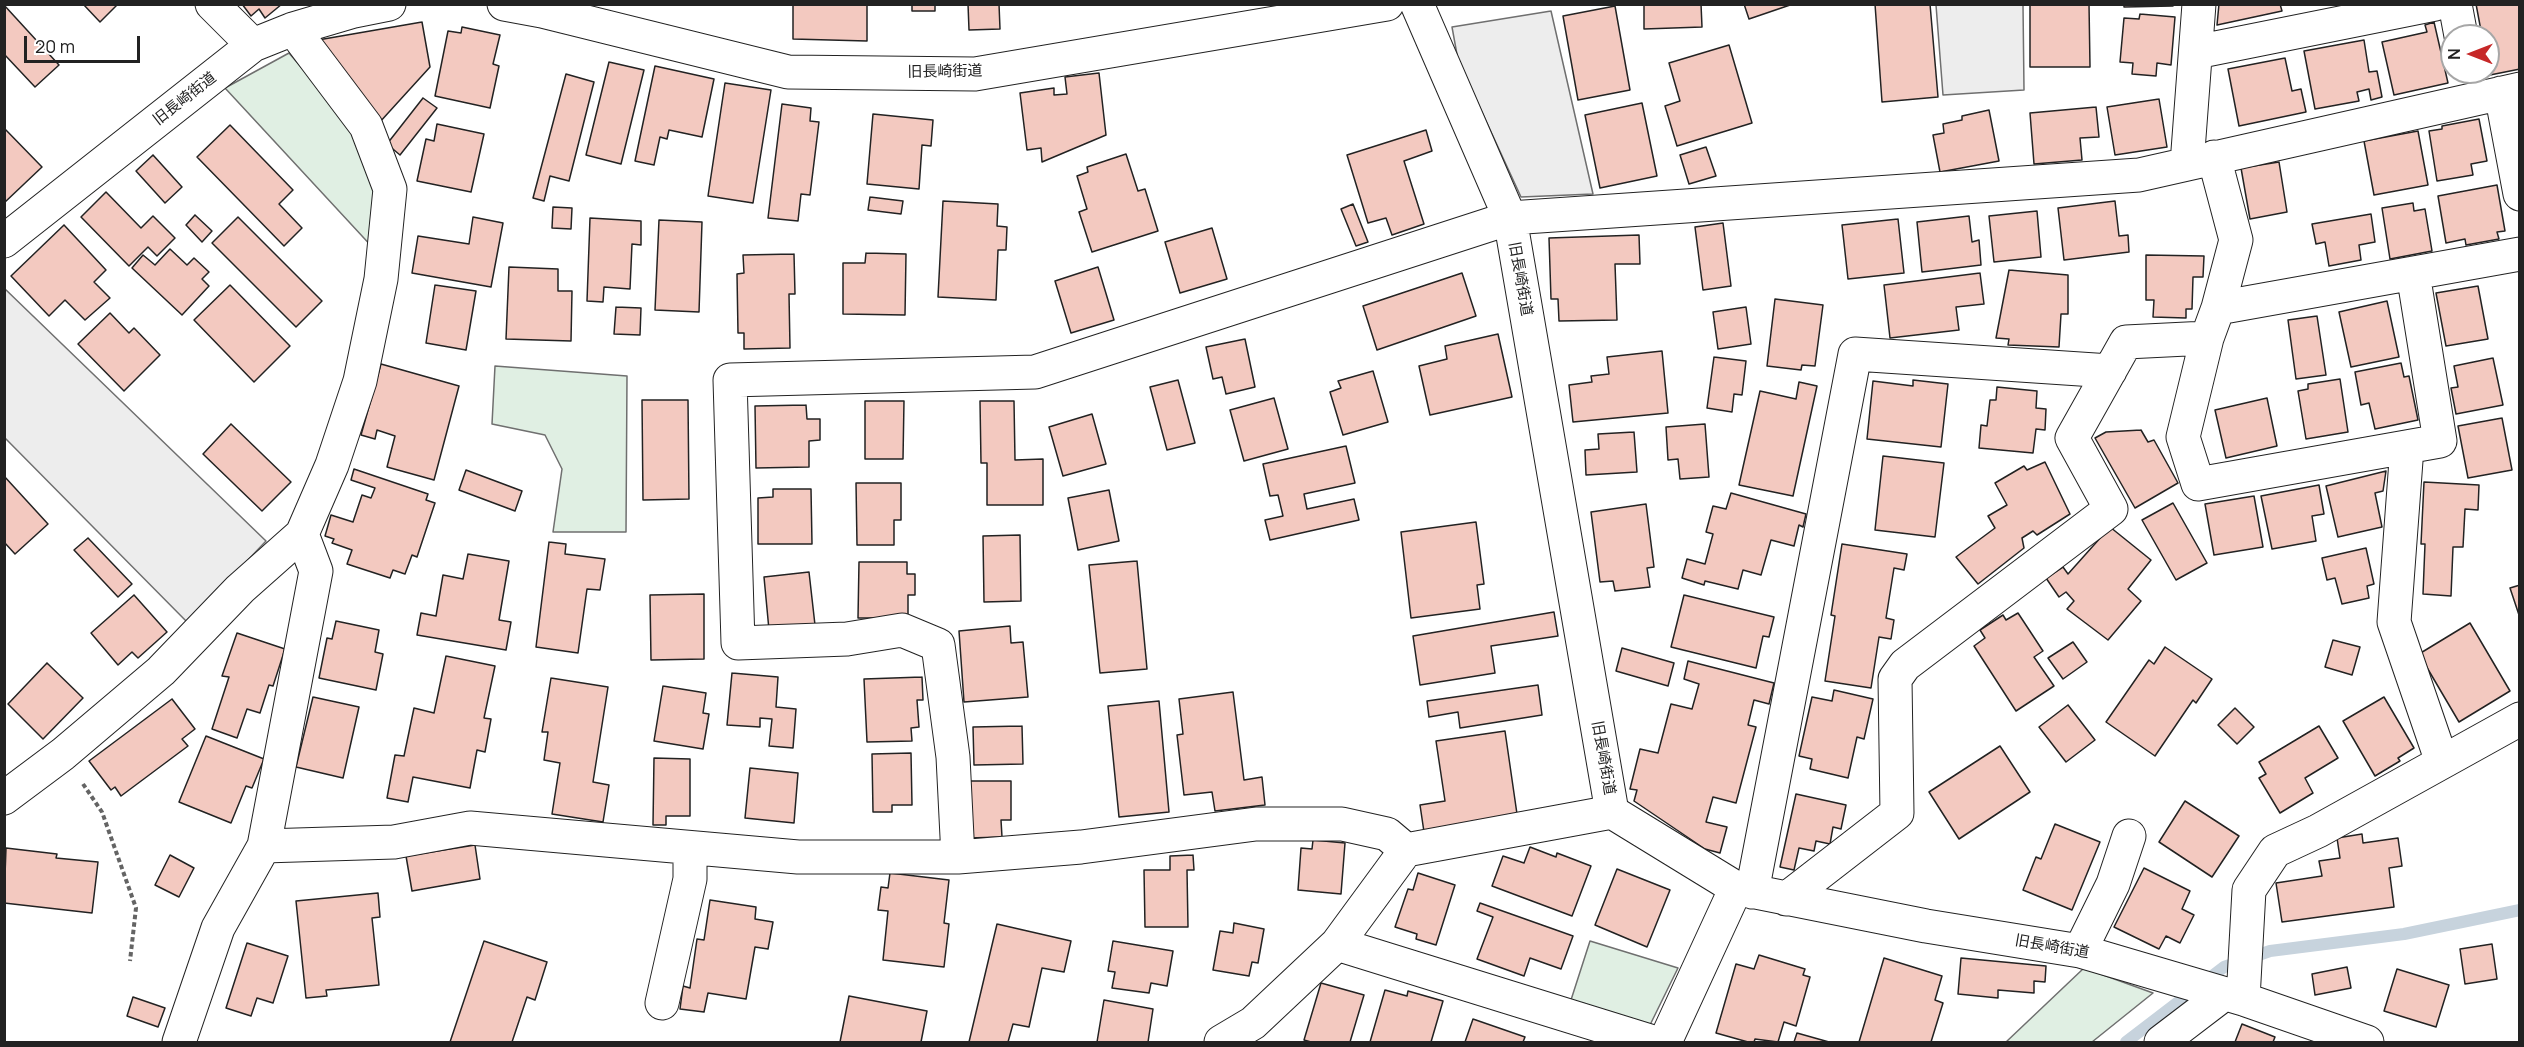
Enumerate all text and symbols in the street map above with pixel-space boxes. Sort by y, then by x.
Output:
scale bar [27,24,142,62]
north arrow [2440,24,2500,84]
text: 20 m [35,34,75,58]
text: N [2443,48,2465,60]
street label: 旧長崎街道 [907,62,983,82]
street label: 旧長崎街道 [150,69,220,129]
street label: 旧長崎街道 [1505,241,1535,317]
street label: 旧長崎街道 [1588,720,1618,796]
street label: 旧長崎街道 [2014,932,2090,962]

